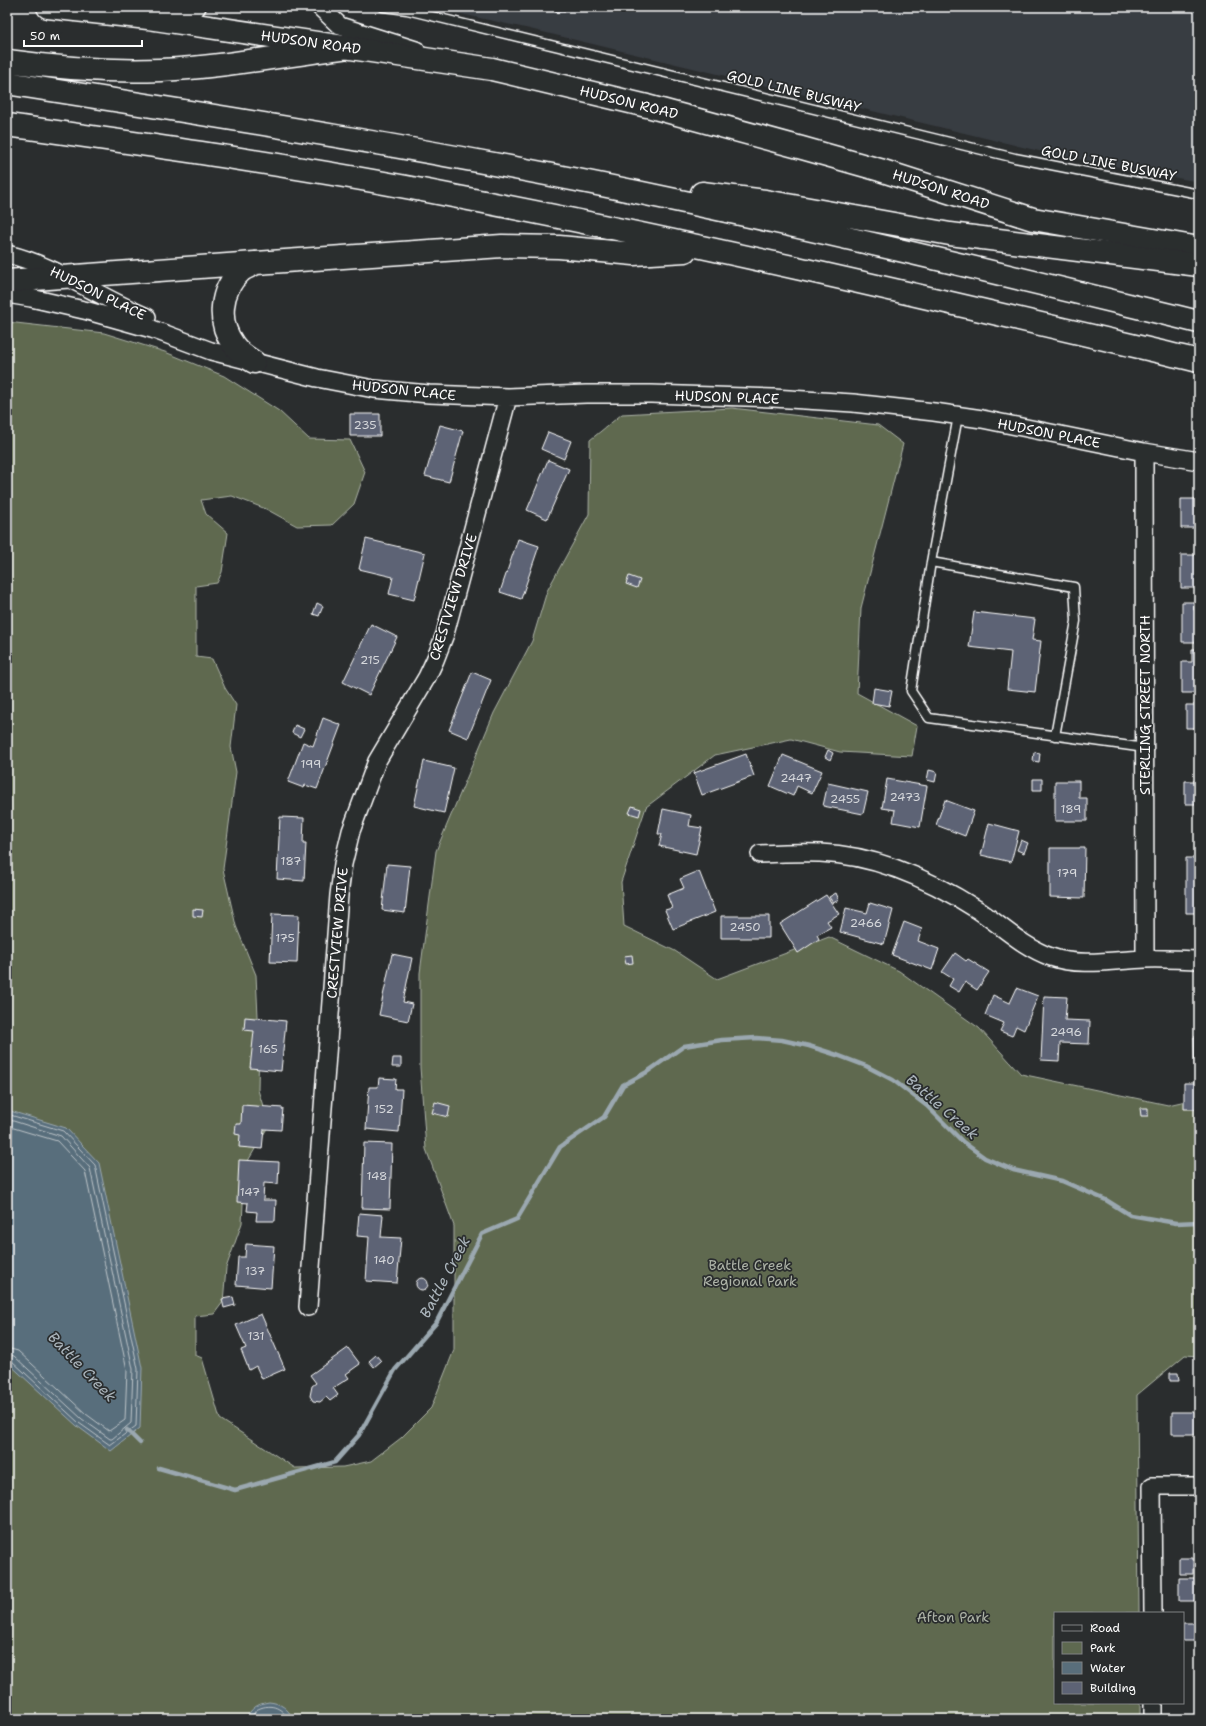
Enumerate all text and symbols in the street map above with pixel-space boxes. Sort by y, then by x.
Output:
scale bar [24,22,142,48]
street label: HUDSON ROAD [260,26,362,58]
text: 50 m [30,28,60,44]
street label: GOLD LINE BUSWAY [725,66,864,117]
street label: HUDSON ROAD [578,81,680,123]
street label: GOLD LINE BUSWAY [1040,141,1179,185]
street label: HUDSON ROAD [890,165,992,213]
street label: HUDSON PLACE [47,262,149,324]
street label: HUDSON PLACE [351,376,457,404]
street label: HUDSON PLACE [674,386,780,408]
street label: HUDSON PLACE [996,414,1102,452]
house number: 235 [353,417,377,433]
street label: CRESTVIEW DRIVE [425,531,481,663]
street label: STERLING STREET NORTH [1136,615,1154,795]
house number: 215 [360,652,380,668]
house number: 199 [301,756,321,772]
house number: 2447 [780,770,812,786]
house number: 2473 [889,789,921,805]
house number: 2455 [830,791,860,807]
house number: 189 [1060,801,1082,817]
house number: 187 [281,853,301,869]
house number: 179 [1057,865,1077,881]
street label: CRESTVIEW DRIVE [322,866,352,999]
house number: 2466 [850,915,882,931]
house number: 2450 [729,919,761,935]
house number: 175 [275,930,295,946]
house number: 2496 [1050,1024,1082,1040]
house number: 165 [258,1041,278,1057]
water label: Battle Creek [901,1070,983,1144]
house number: 152 [374,1101,394,1117]
house number: 148 [367,1168,387,1184]
house number: 147 [240,1184,260,1200]
water label: Battle Creek [415,1232,475,1322]
house number: 140 [373,1252,395,1268]
park label: Battle Creek Regional Park [703,1256,797,1290]
house number: 137 [245,1263,265,1279]
water label: Battle Creek [43,1328,121,1407]
house number: 131 [247,1328,265,1344]
park label: Afton Park [917,1608,989,1626]
legend [1054,1612,1184,1704]
text: Road [1090,1620,1121,1636]
text: Park [1090,1640,1116,1656]
text: Water [1090,1660,1126,1676]
text: Building [1090,1680,1136,1696]

